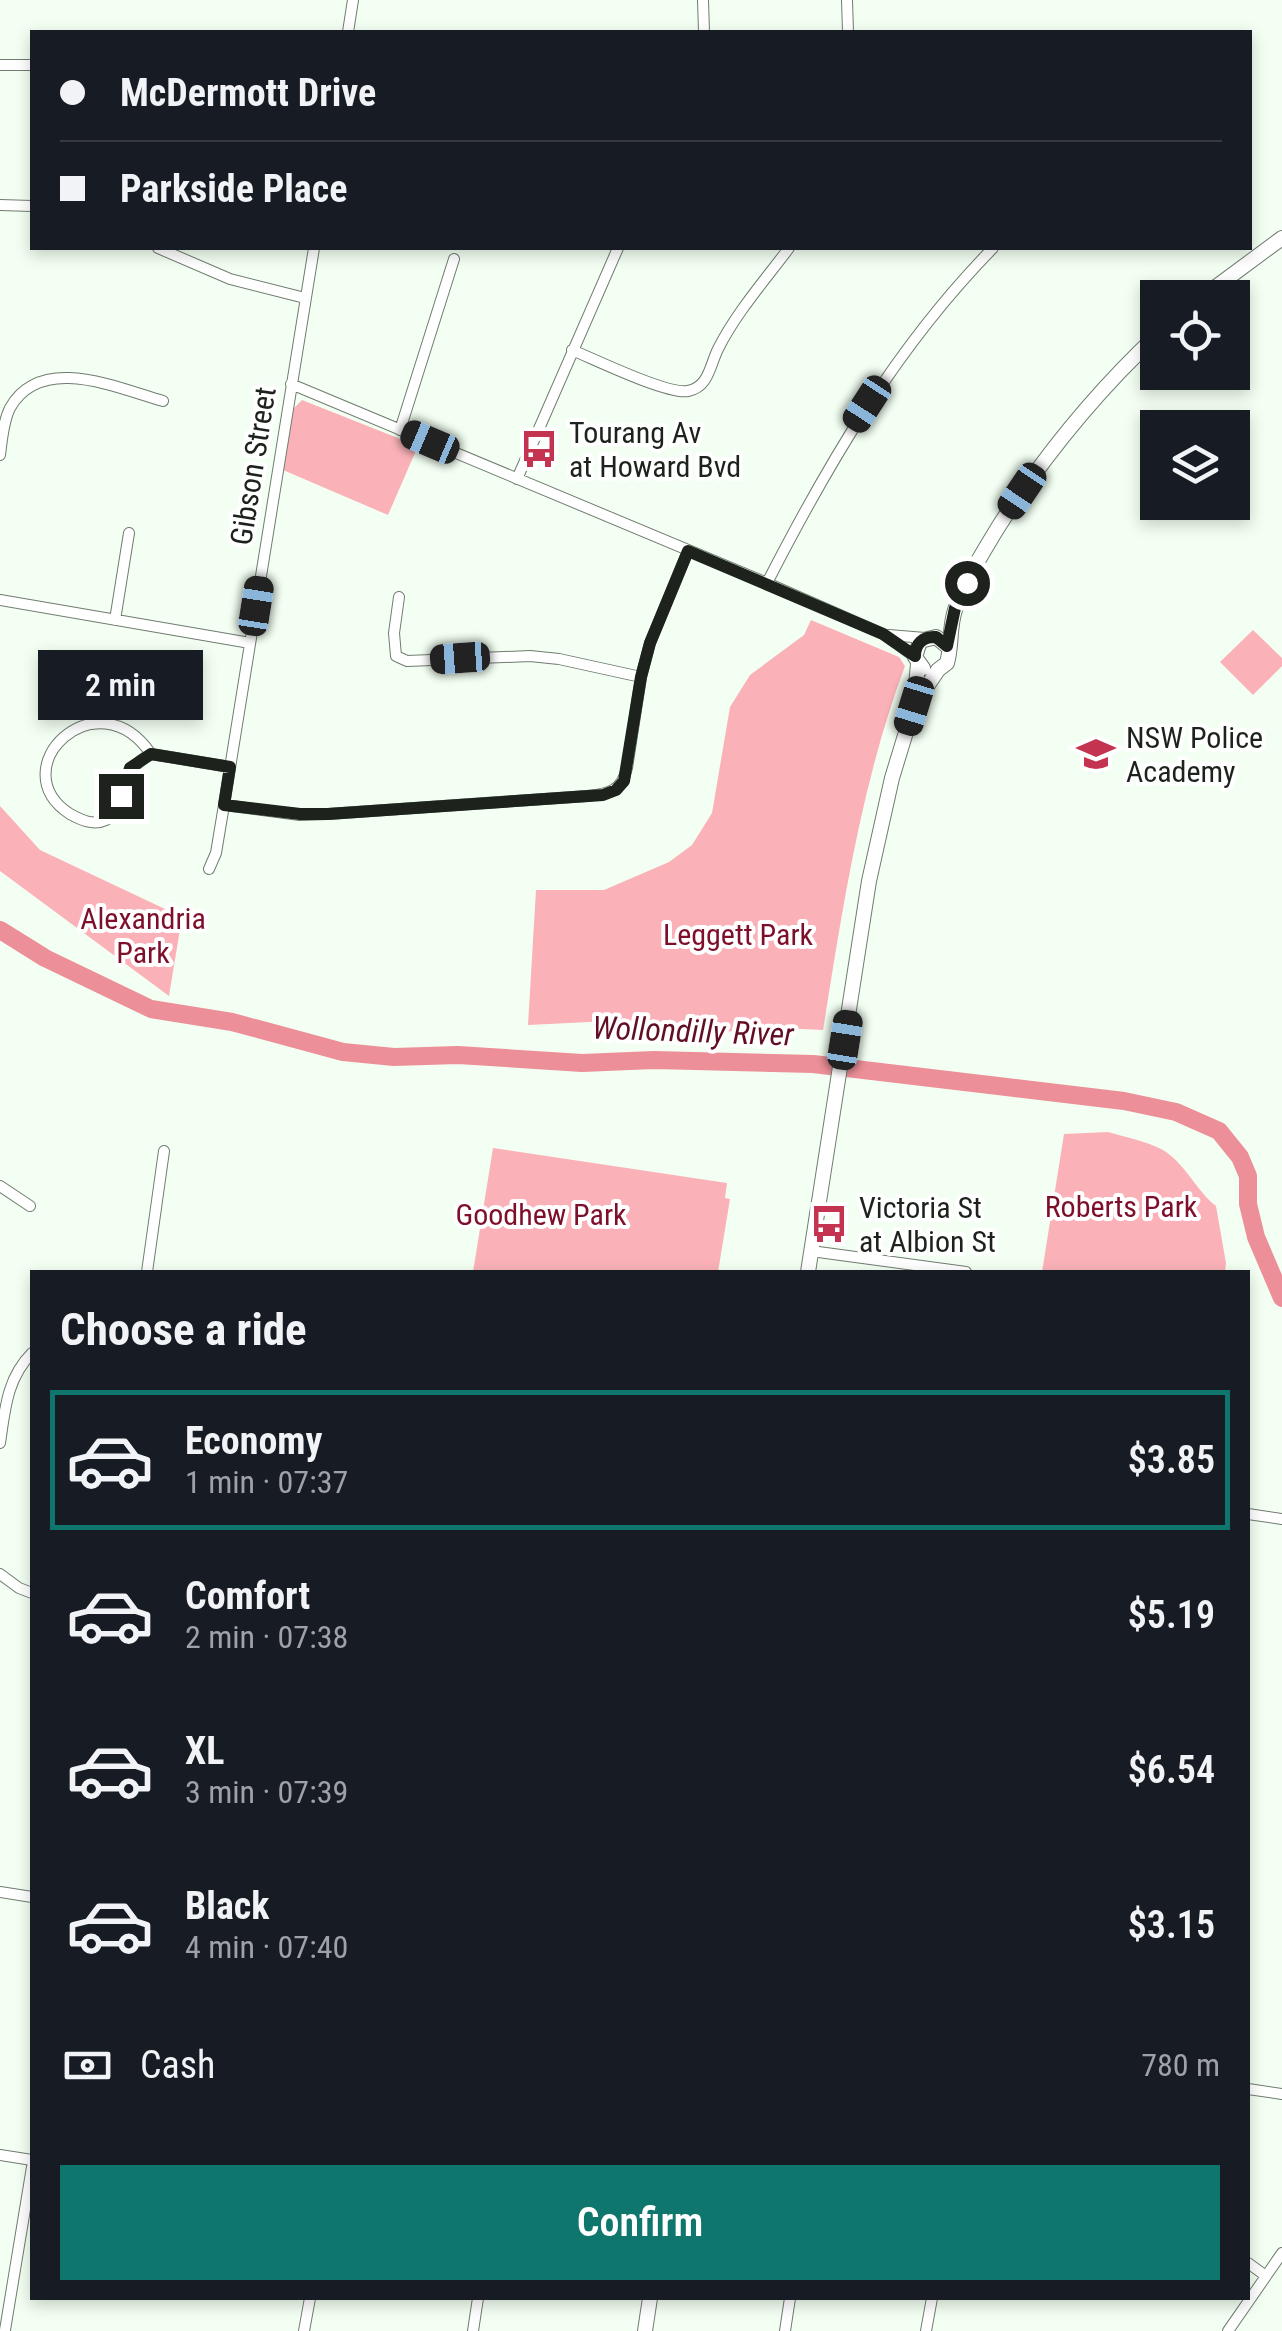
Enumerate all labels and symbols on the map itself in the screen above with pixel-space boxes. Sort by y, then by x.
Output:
car [838,371,896,437]
street label: Gibson Street [223,384,283,548]
place label: Tourang Av at Howard Bvd [569,415,741,484]
car [397,416,463,468]
bus stop icon: Tourang Av at Howard Bvd [518,428,560,470]
car [993,458,1051,524]
route start [945,561,990,606]
car [236,574,276,638]
car [429,641,491,675]
callout: 2 min [38,651,204,721]
car [891,673,937,739]
place label: NSW Police Academy [1126,720,1263,789]
school or university icon: NSW Police Academy [1075,733,1117,775]
route end [99,774,144,819]
park label: Alexandria Park [80,901,206,970]
park label: Leggett Park [663,917,814,952]
water label: Wollondilly River [592,1008,796,1054]
car [825,1008,865,1072]
park label: Roberts Park [1045,1189,1198,1224]
place label: Victoria St at Albion St [859,1190,996,1259]
park label: Goodhew Park [455,1197,627,1232]
bus stop icon: Victoria St at Albion St [808,1203,850,1245]

